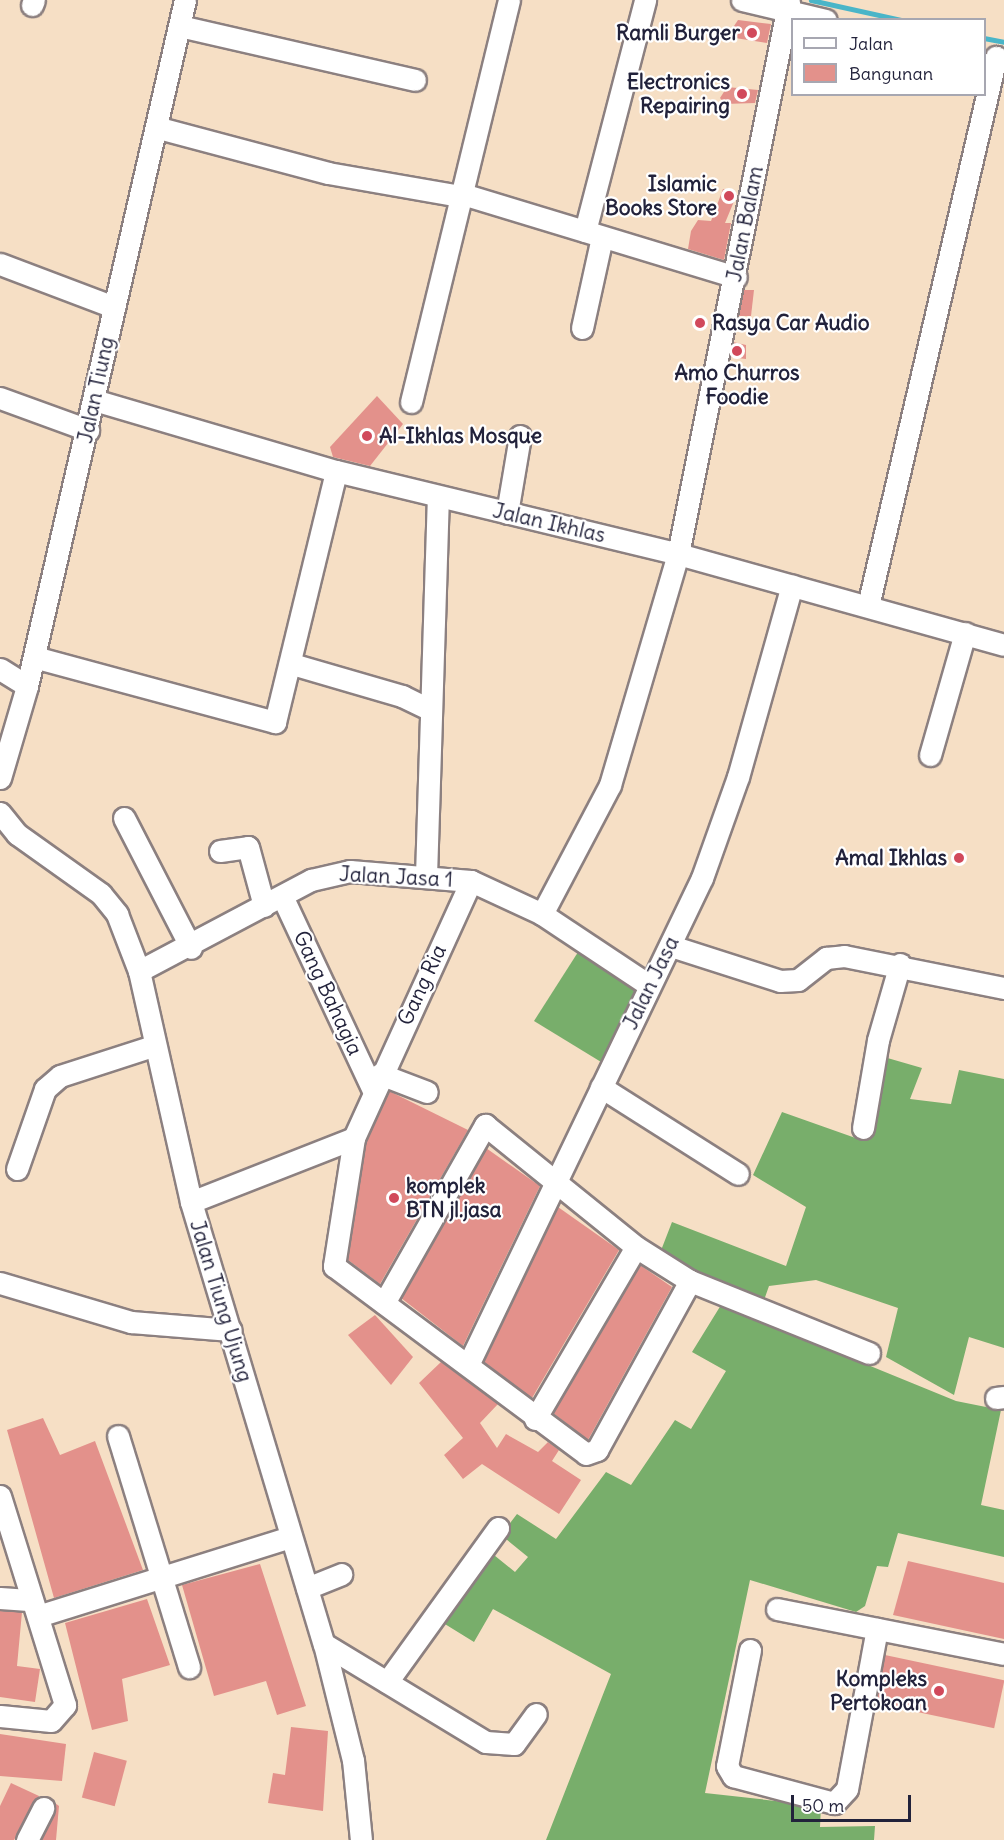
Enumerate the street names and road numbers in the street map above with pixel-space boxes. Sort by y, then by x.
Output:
street label: Jalan Balam [721,164,769,284]
street label: Jalan Tiung [72,334,120,446]
street label: Jalan Ikhlas [490,498,608,548]
street label: Jalan Jasa 1 [338,861,454,893]
street label: Gang Bahagia [288,927,368,1059]
street label: Jalan Jasa [618,932,684,1034]
street label: Gang Ria [392,941,452,1029]
street label: Jalan Tiung Ujung [184,1217,258,1385]

